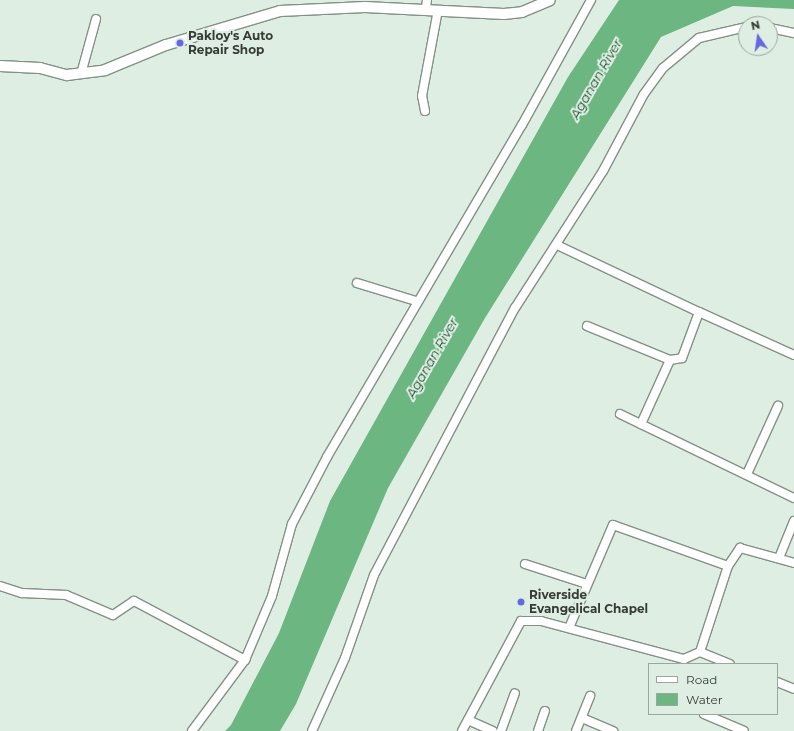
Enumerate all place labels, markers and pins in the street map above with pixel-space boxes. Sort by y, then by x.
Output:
place label: Pakloy's Auto Repair Shop [188,29,273,57]
marker: Pakloy's Auto Repair Shop [175,38,185,48]
place label: Riverside Evangelical Chapel [529,588,648,616]
marker: Riverside Evangelical Chapel [516,597,526,607]

